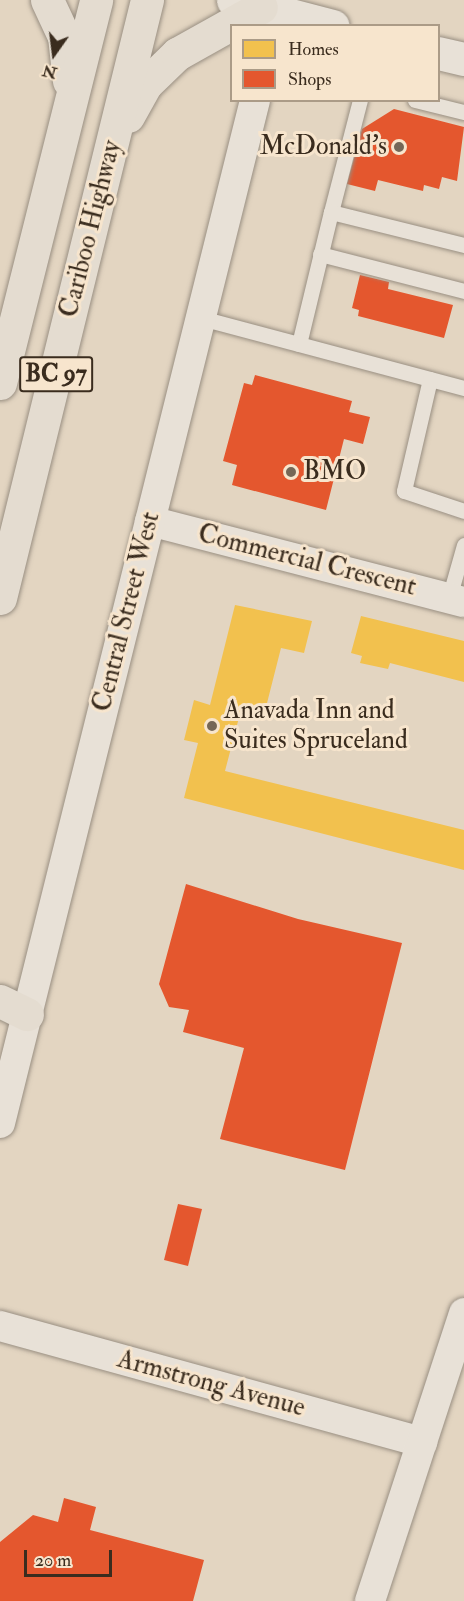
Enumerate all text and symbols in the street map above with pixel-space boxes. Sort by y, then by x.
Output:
north arrow [24,24,84,84]
legend [230,24,440,102]
text: Homes [288,38,339,61]
text: N [40,60,59,83]
text: Shops [288,68,331,91]
place label: McDonald's [260,131,387,163]
street label: Cariboo Highway [54,137,128,321]
marker: McDonald's [392,140,406,154]
road number: BC 97 [19,353,94,395]
place label: BMO [303,456,366,488]
marker: BMO [284,465,298,479]
street label: Central Street West [87,509,167,715]
street label: Commercial Crescent [195,519,419,603]
place label: Anavada Inn and Suites Spruceland [224,695,408,756]
marker: Anavada Inn and Suites Spruceland [205,719,219,733]
street label: Armstrong Avenue [114,1344,308,1424]
scale bar [27,1538,116,1576]
text: 20 m [35,1549,71,1572]

